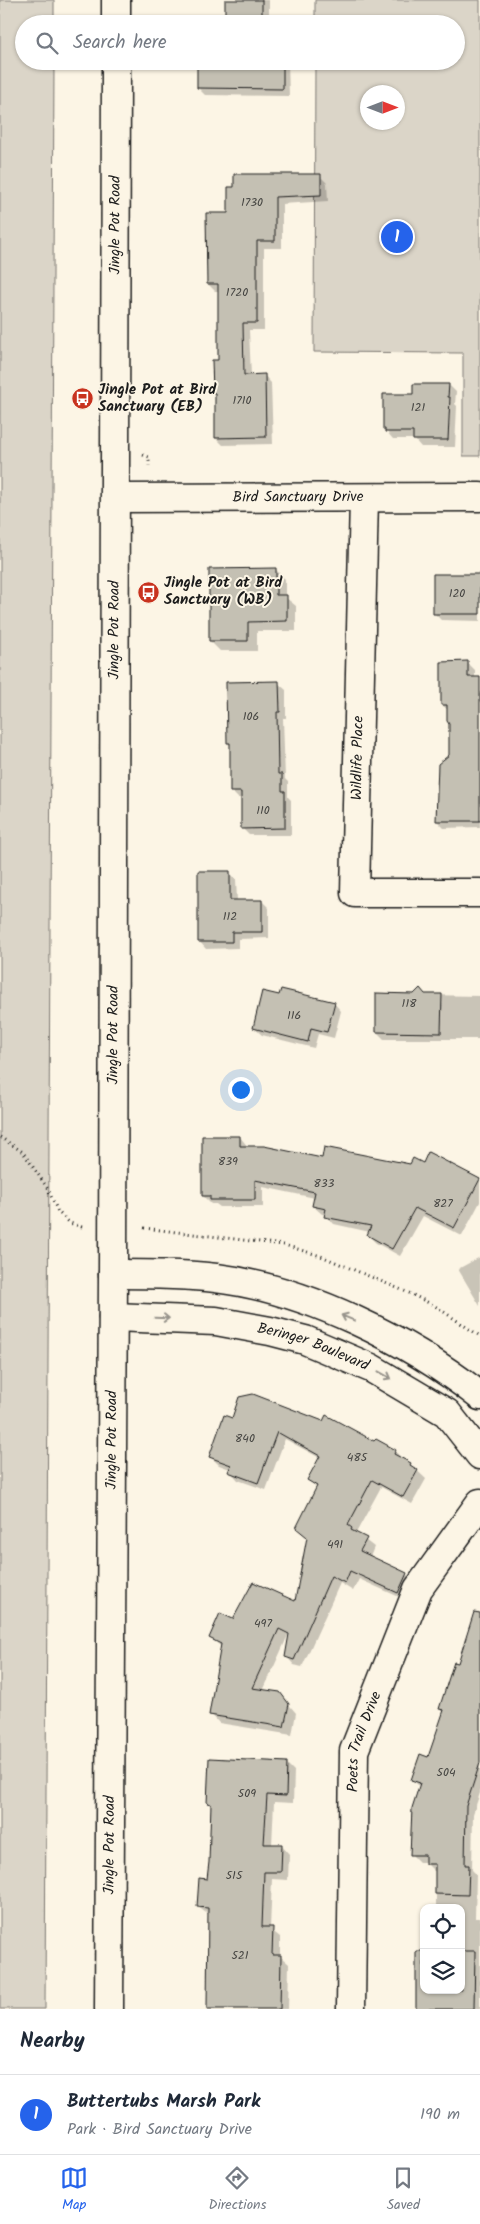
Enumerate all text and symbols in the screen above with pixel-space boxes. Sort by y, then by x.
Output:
search box [15,15,465,70]
text: Search here [73,28,167,58]
icon: search [33,29,61,57]
north arrow [360,85,405,130]
street label: Jingle Pot Road [103,175,128,275]
house number: 1730 [241,193,263,212]
pin: 1 [381,218,413,256]
house number: 1720 [226,283,248,302]
place label: Jingle Pot at Bird Sanctuary (EB) [98,378,217,419]
bus stop icon: Jingle Pot at Bird Sanctuary (EB) [70,387,94,411]
house number: 1710 [232,391,252,410]
house number: 121 [411,398,425,417]
street label: Bird Sanctuary Drive [233,485,364,510]
place label: Jingle Pot at Bird Sanctuary (WB) [164,571,283,612]
street label: Jingle Pot Road [102,580,127,680]
bus stop icon: Jingle Pot at Bird Sanctuary (WB) [136,580,160,604]
house number: 120 [449,584,465,603]
house number: 106 [243,707,259,726]
street label: Wildlife Place [345,715,371,800]
house number: 110 [256,801,270,820]
house number: 112 [223,907,237,926]
street label: Jingle Pot Road [101,985,126,1085]
house number: 118 [402,994,417,1013]
house number: 116 [287,1006,301,1025]
your location [228,1077,254,1103]
house number: 839 [218,1152,238,1171]
house number: 833 [314,1174,335,1193]
house number: 827 [433,1194,453,1213]
one-way arrow [341,1312,356,1322]
one-way arrow [153,1313,169,1323]
street label: Beringer Boulevard [255,1317,373,1378]
one-way arrow [377,1370,392,1380]
street label: Jingle Pot Road [100,1390,124,1490]
house number: 840 [235,1429,255,1448]
house number: 485 [347,1448,369,1467]
house number: 491 [327,1535,343,1554]
house number: 497 [254,1614,272,1633]
street label: Poets Trail Drive [342,1688,389,1792]
house number: 504 [436,1763,456,1782]
house number: 509 [238,1784,256,1803]
street label: Jingle Pot Road [98,1795,122,1895]
house number: 515 [226,1866,244,1885]
map controls [420,1904,465,1994]
button: locate [420,1904,465,1949]
house number: 521 [231,1946,249,1965]
button: layers [420,1949,465,1994]
text: Nearby [20,2025,85,2058]
text: Buttertubs Marsh Park [67,2087,260,2117]
text: 1 [34,2102,38,2127]
text: 190 m [420,2102,460,2127]
text: Park · Bird Sanctuary Drive [67,2117,252,2142]
tab: Map [60,2164,88,2216]
tab: Directions [208,2164,266,2216]
tab: Saved [387,2164,420,2216]

